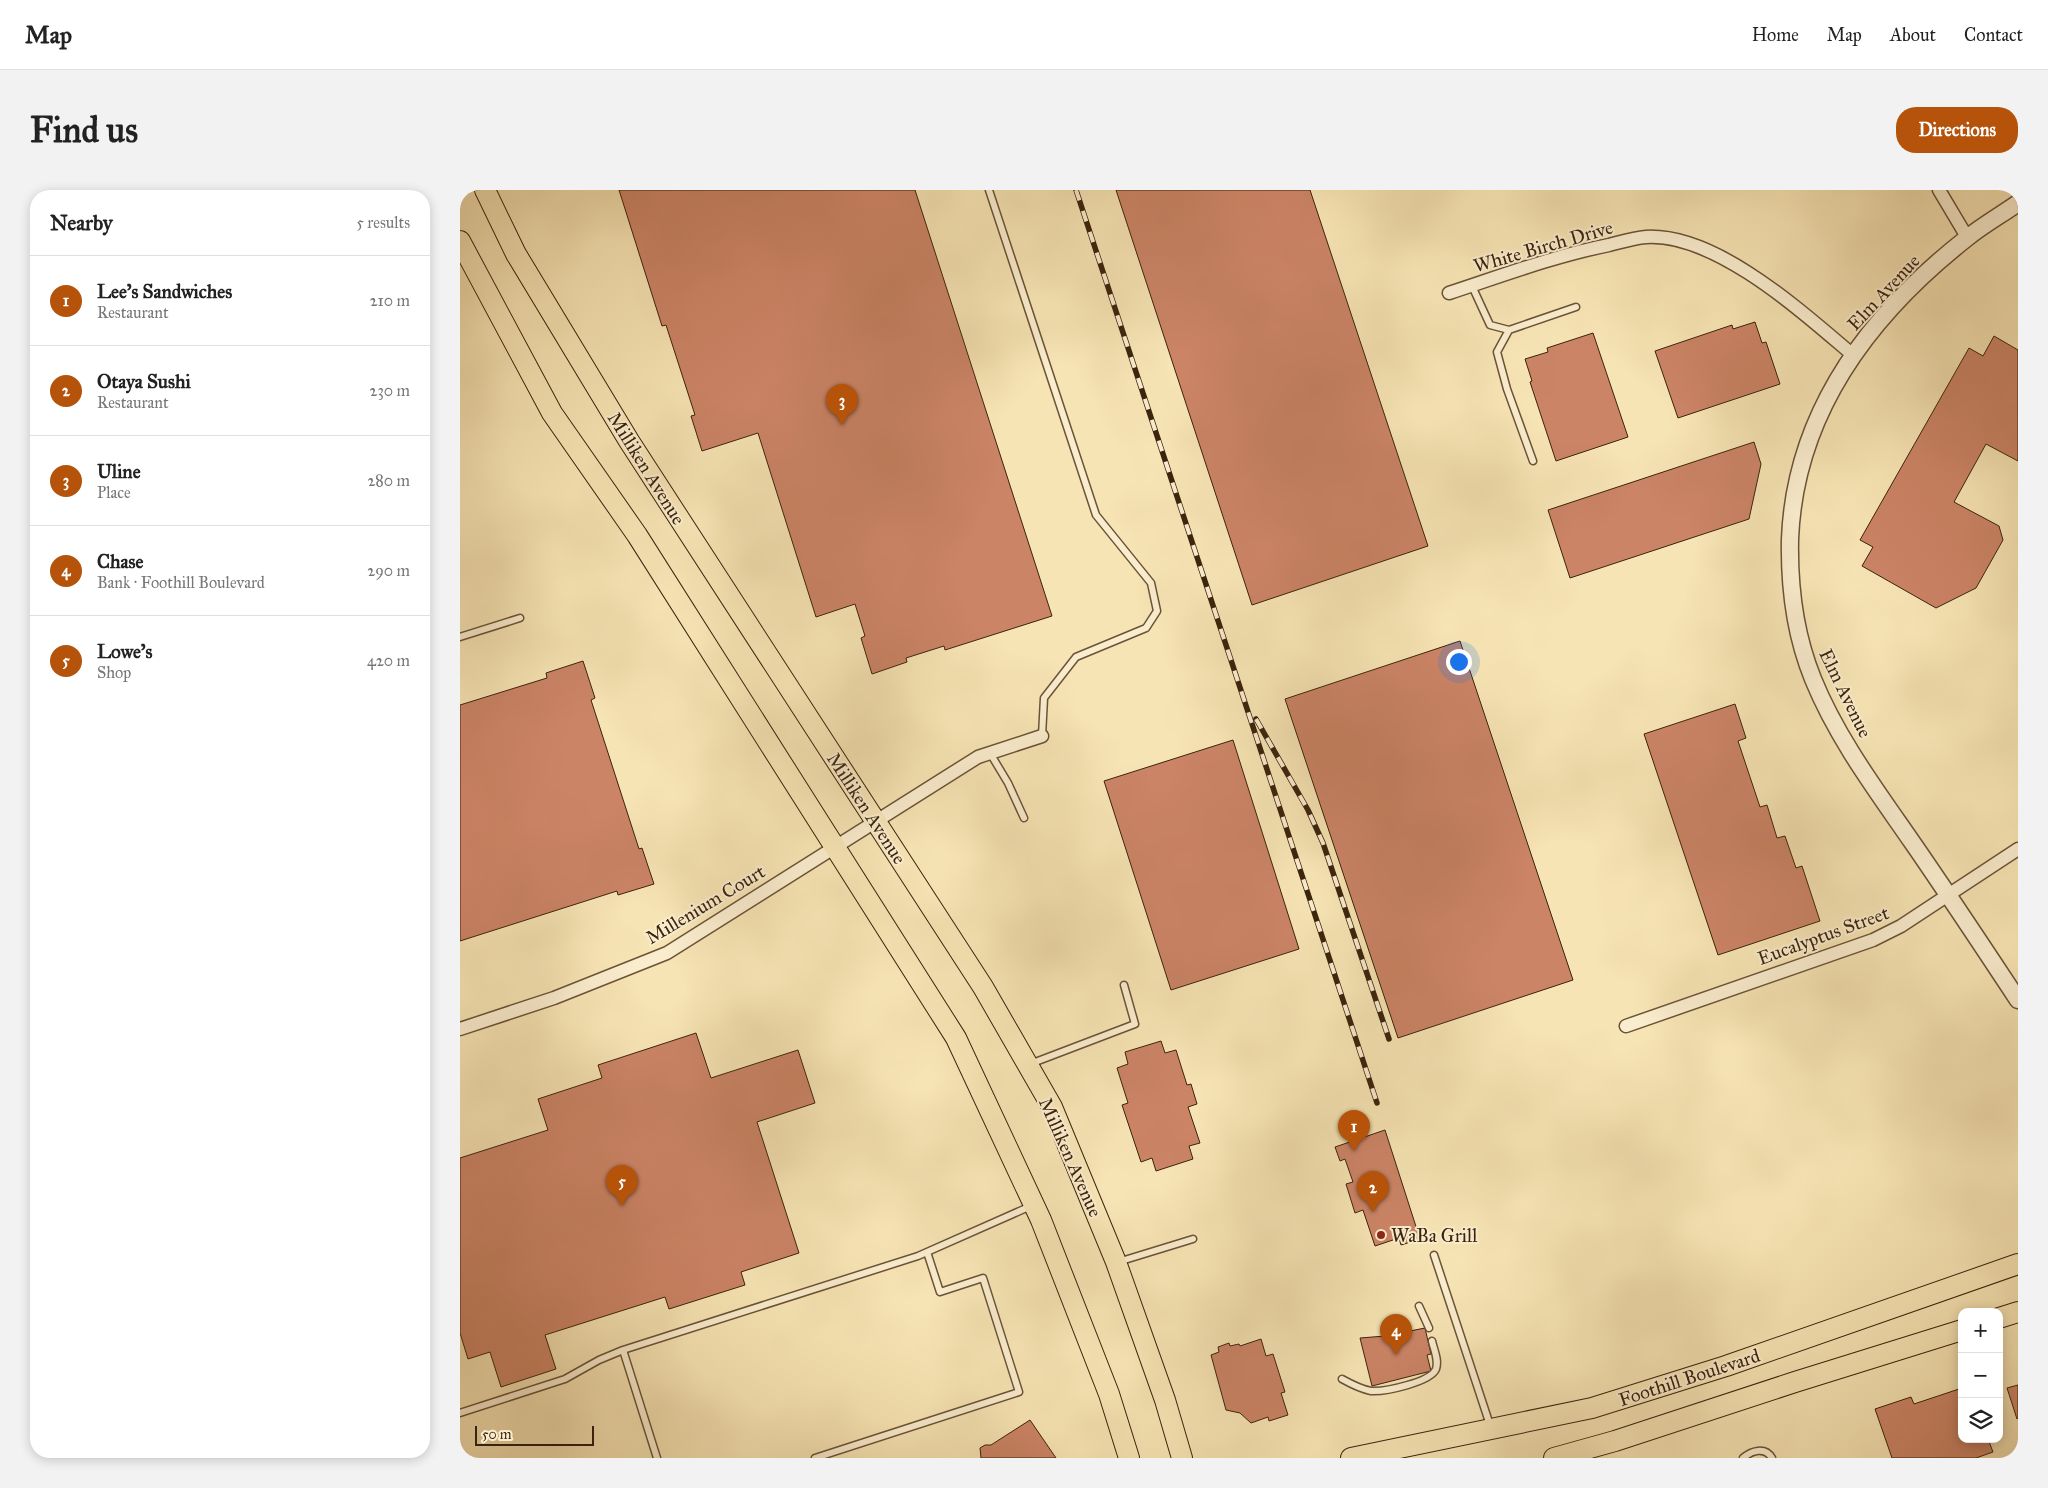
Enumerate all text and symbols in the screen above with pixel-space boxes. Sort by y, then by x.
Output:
text: Map [25,20,72,50]
text: Home [1752,24,1799,46]
text: Map [1827,24,1862,46]
text: About [1890,24,1936,46]
text: Contact [1964,24,2023,46]
button: Directions [1896,107,2018,153]
text: Find us [30,109,138,152]
text: Nearby [50,210,113,236]
text: 5 results [356,213,410,232]
street label: White Birch Drive [1471,216,1616,277]
street label: Elm Avenue [1842,249,1925,335]
text: Lee's Sandwiches [97,280,232,303]
text: 1 [63,291,69,310]
text: 210 m [370,291,410,310]
text: Restaurant [97,303,169,322]
text: Otaya Sushi [97,370,191,393]
text: 2 [62,381,70,400]
text: 230 m [370,381,410,400]
pin: 3 [826,384,858,425]
text: Restaurant [97,393,169,412]
street label: Milliken Avenue [603,408,690,529]
text: Uline [97,460,141,483]
text: 3 [63,471,69,490]
text: 280 m [367,471,410,490]
text: Place [97,483,131,502]
text: Chase [97,550,143,573]
text: 4 [62,561,70,580]
text: 290 m [367,561,410,580]
text: Bank · Foothill Boulevard [97,573,265,592]
text: Lowe's [97,640,152,663]
street label: Elm Avenue [1814,645,1877,741]
your location [1446,649,1472,675]
text: 5 [62,651,70,670]
text: 420 m [367,651,410,670]
text: Shop [97,663,131,682]
street label: Milliken Avenue [822,748,911,868]
street label: Millenium Court [641,860,769,949]
street label: Eucalyptus Street [1754,901,1892,970]
street label: Milliken Avenue [1034,1094,1107,1221]
pin: 1 [1338,1110,1370,1151]
pin: 5 [606,1165,638,1206]
pin: 2 [1357,1171,1389,1212]
place label: WaBa Grill [1391,1224,1478,1247]
marker: WaBa Grill [1375,1229,1387,1241]
map controls [1958,1308,2003,1443]
button: + [1958,1308,2003,1353]
pin: 4 [1380,1314,1412,1355]
street label: Foothill Boulevard [1616,1344,1763,1411]
button: − [1958,1353,2003,1398]
button: layers [1958,1398,2003,1443]
scale bar [475,1423,594,1446]
text: 50 m [482,1426,511,1443]

